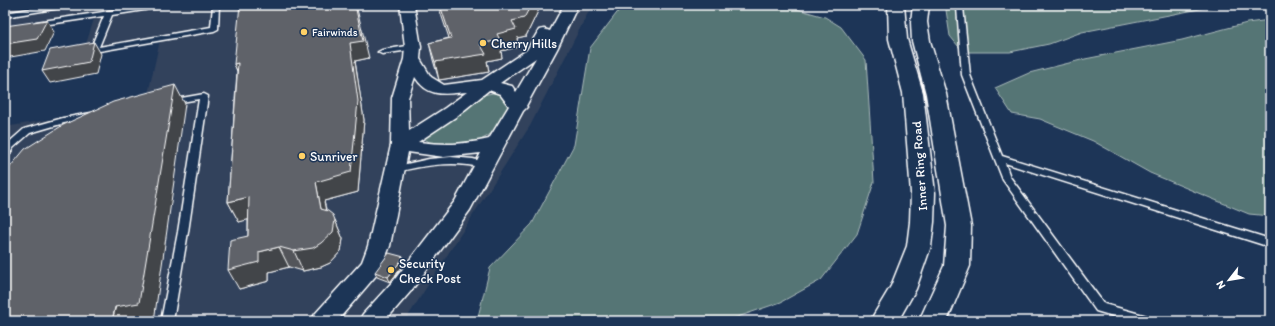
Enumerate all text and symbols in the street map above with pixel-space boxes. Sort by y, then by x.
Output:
place label: Fairwinds [312,26,358,39]
marker: Fairwinds [299,27,309,37]
place label: Cherry Hills [491,36,557,51]
marker: Cherry Hills [478,38,488,48]
street label: Inner Ring Road [909,121,930,211]
place label: Sunriver [310,149,358,164]
marker: Sunriver [297,151,307,161]
place label: Security Check Post [399,256,461,286]
north arrow [1209,260,1249,300]
marker: Security Check Post [386,265,396,275]
text: N [1213,278,1228,291]

